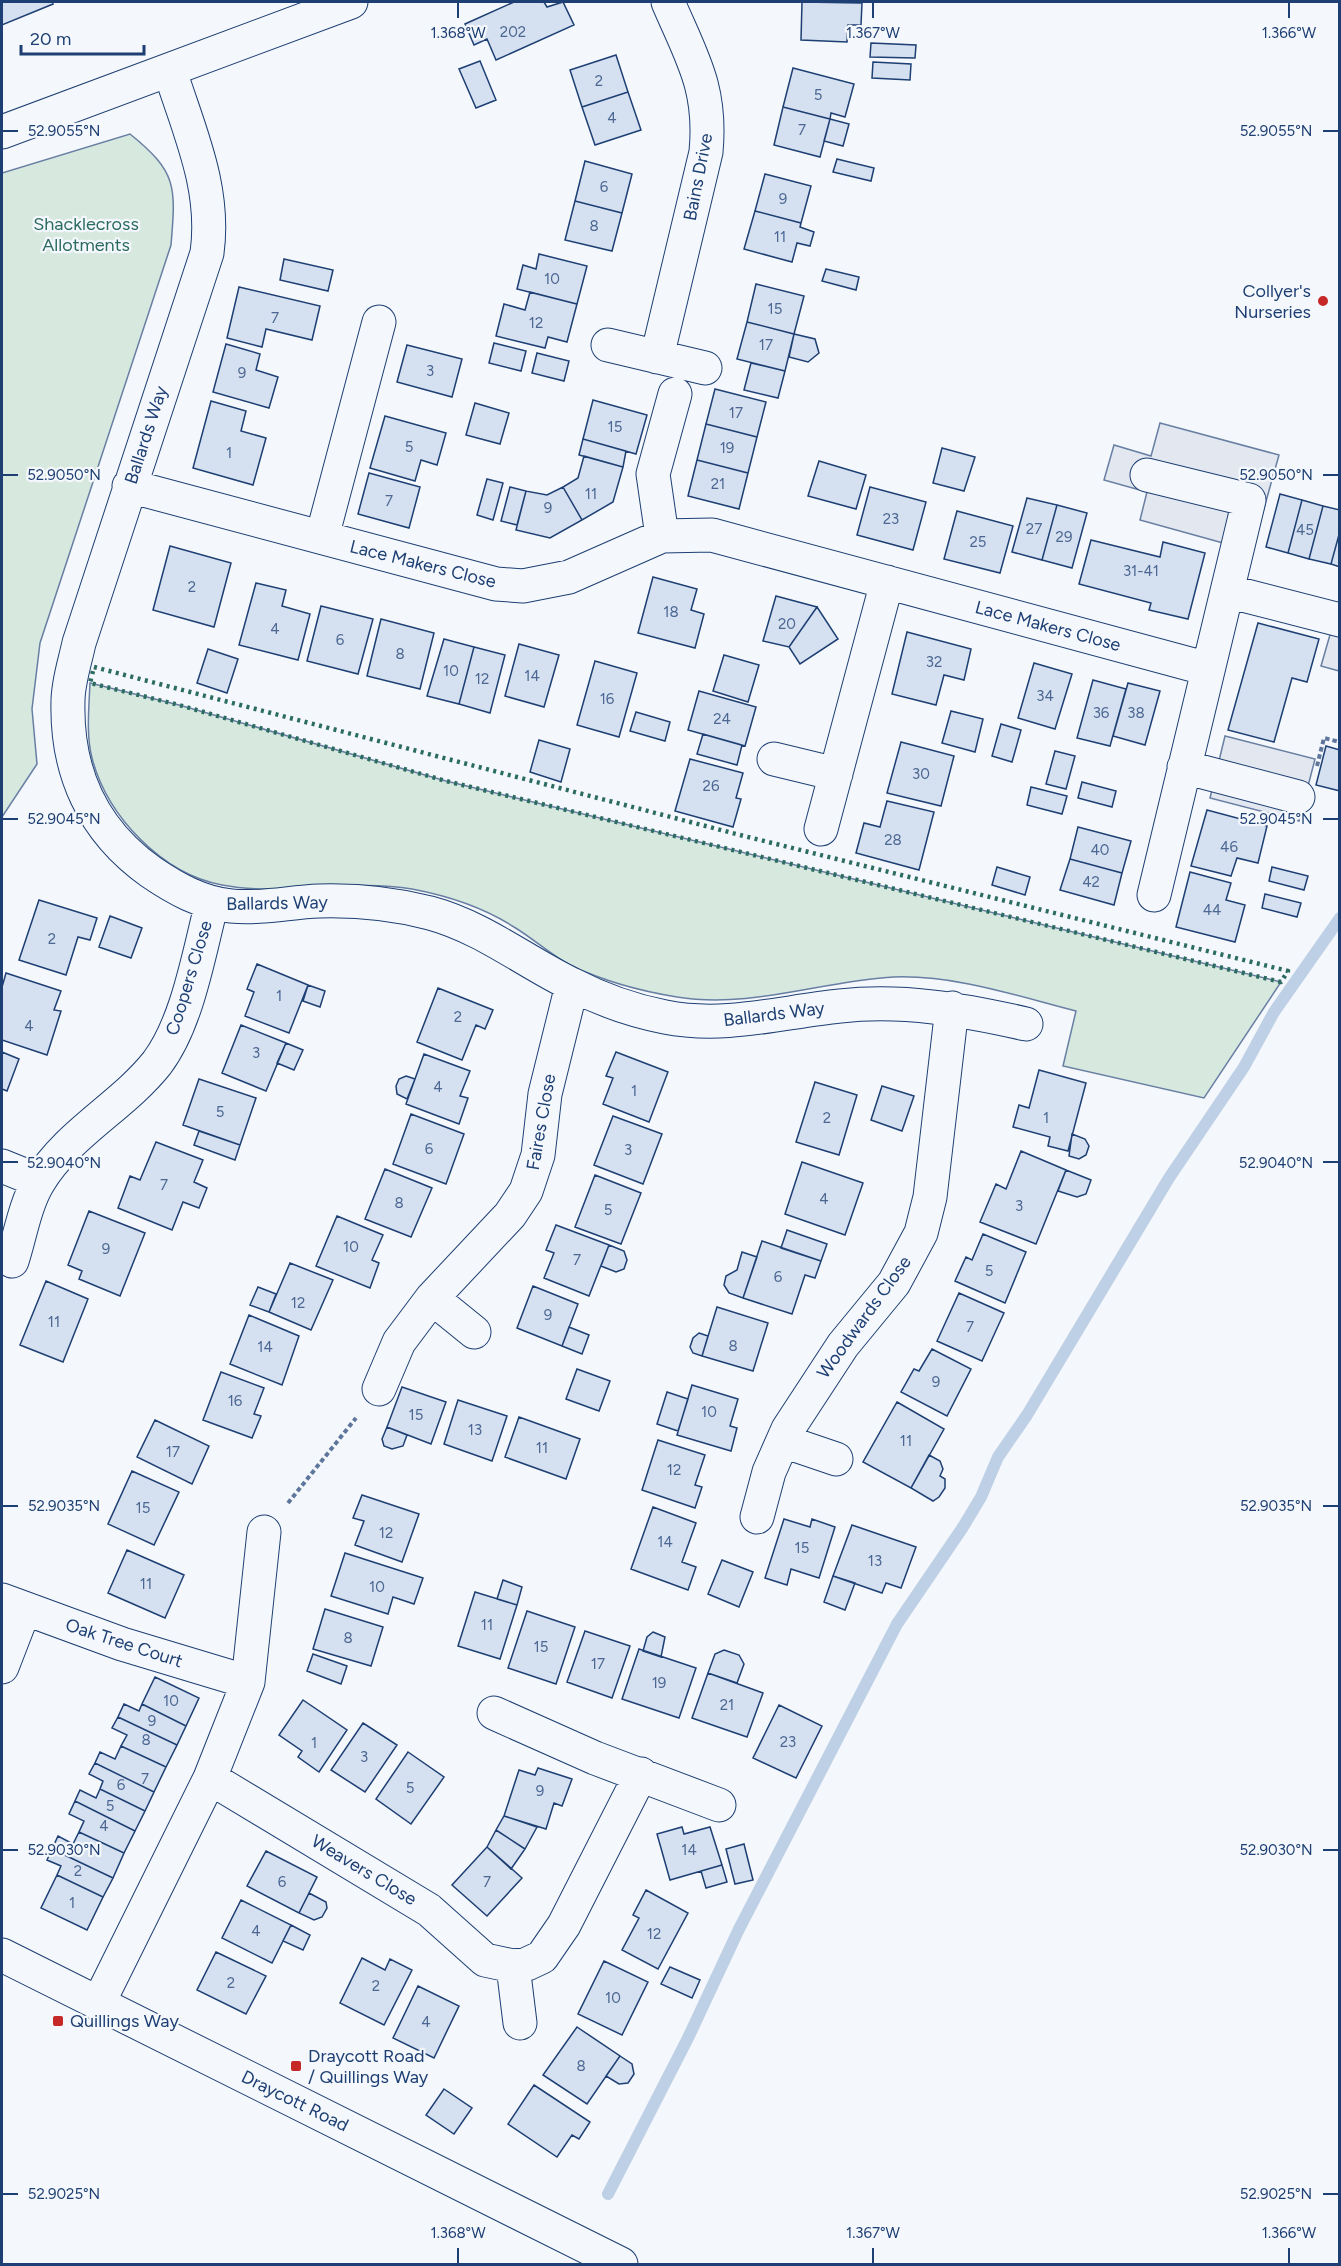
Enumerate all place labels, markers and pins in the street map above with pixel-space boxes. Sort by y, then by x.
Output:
place label: Collyer's Nurseries [1234,280,1311,323]
marker: Collyer's Nurseries [1316,294,1330,308]
place label: Quillings Way [70,2010,179,2032]
marker: Quillings Way [51,2014,65,2028]
place label: Draycott Road / Quillings Way [308,2045,429,2088]
marker: Draycott Road / Quillings Way [289,2059,303,2073]

